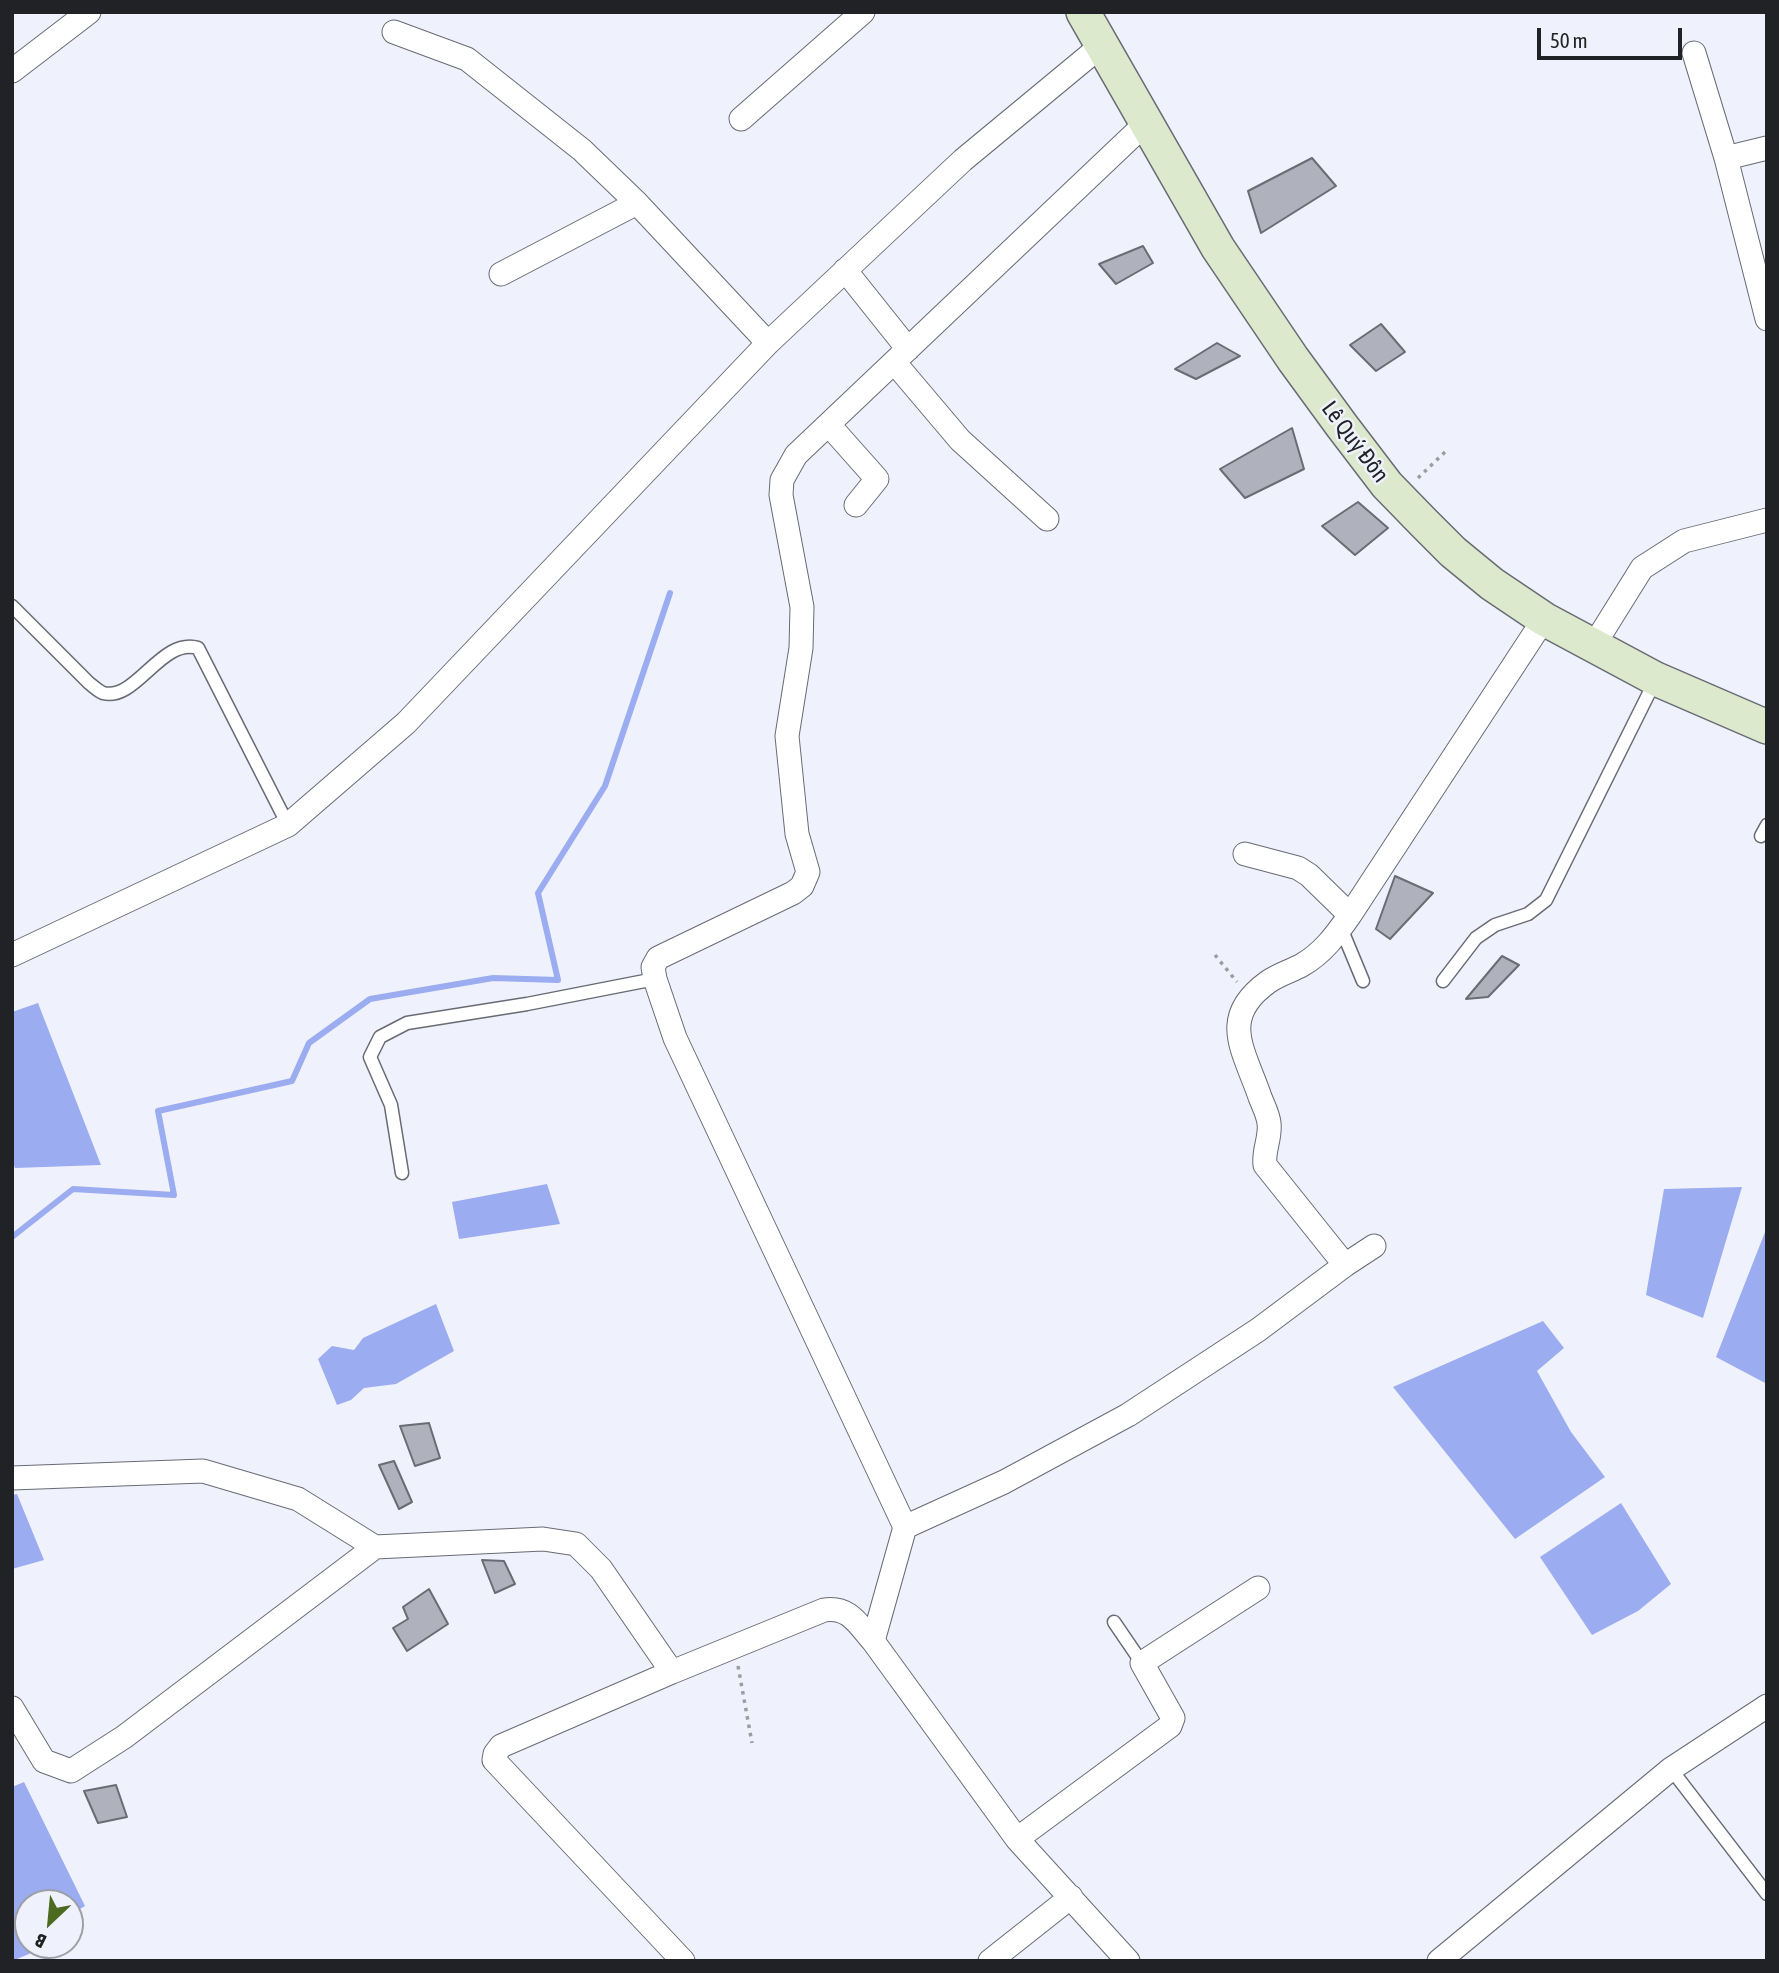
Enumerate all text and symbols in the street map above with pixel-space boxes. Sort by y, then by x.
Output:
scale bar [1541,14,1686,58]
text: 50 m [1550,28,1588,52]
street label: Lê Quý Đôn [1316,396,1394,488]
north arrow [14,1889,84,1959]
text: B [32,1929,50,1953]

